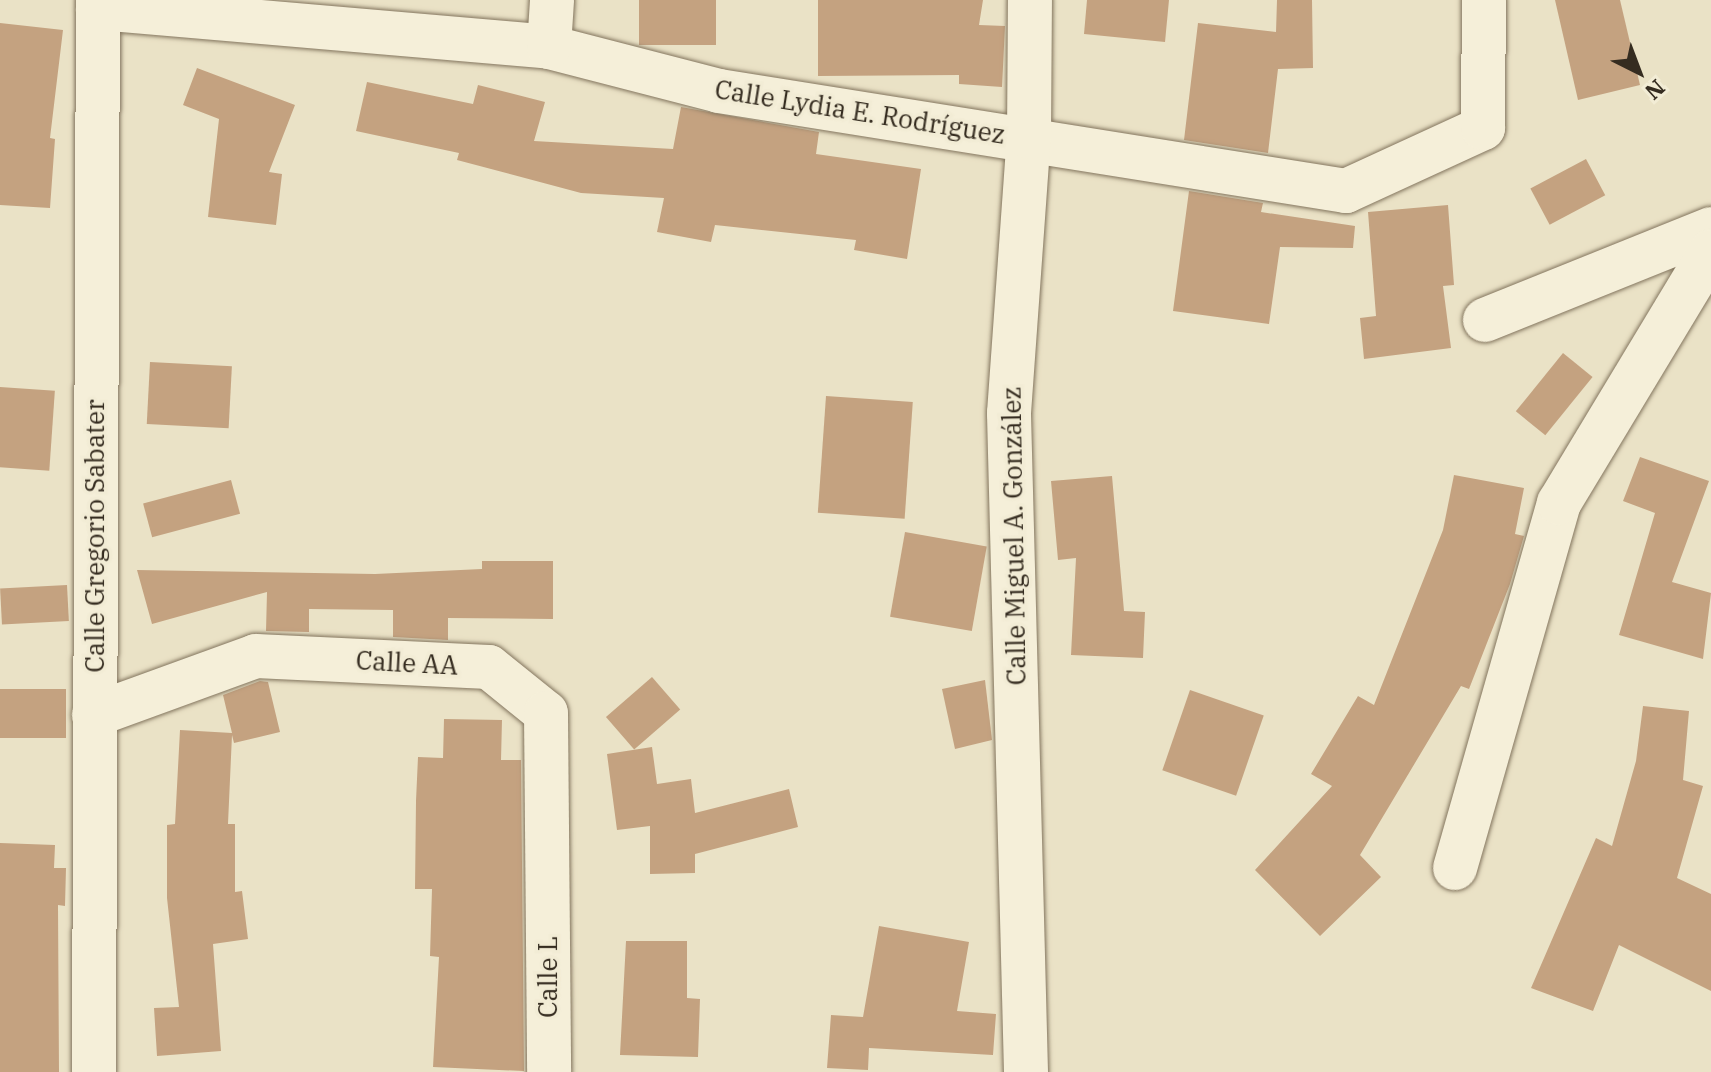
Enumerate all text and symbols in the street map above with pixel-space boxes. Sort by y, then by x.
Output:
north arrow [1599,32,1679,112]
street label: Calle Lydia E. Rodríguez [713,74,1007,150]
text: N [1639,74,1672,107]
street label: Calle Miguel A. González [996,386,1032,686]
street label: Calle Gregorio Sabater [79,399,111,673]
street label: Calle AA [355,645,459,681]
street label: Calle L [532,936,564,1018]

